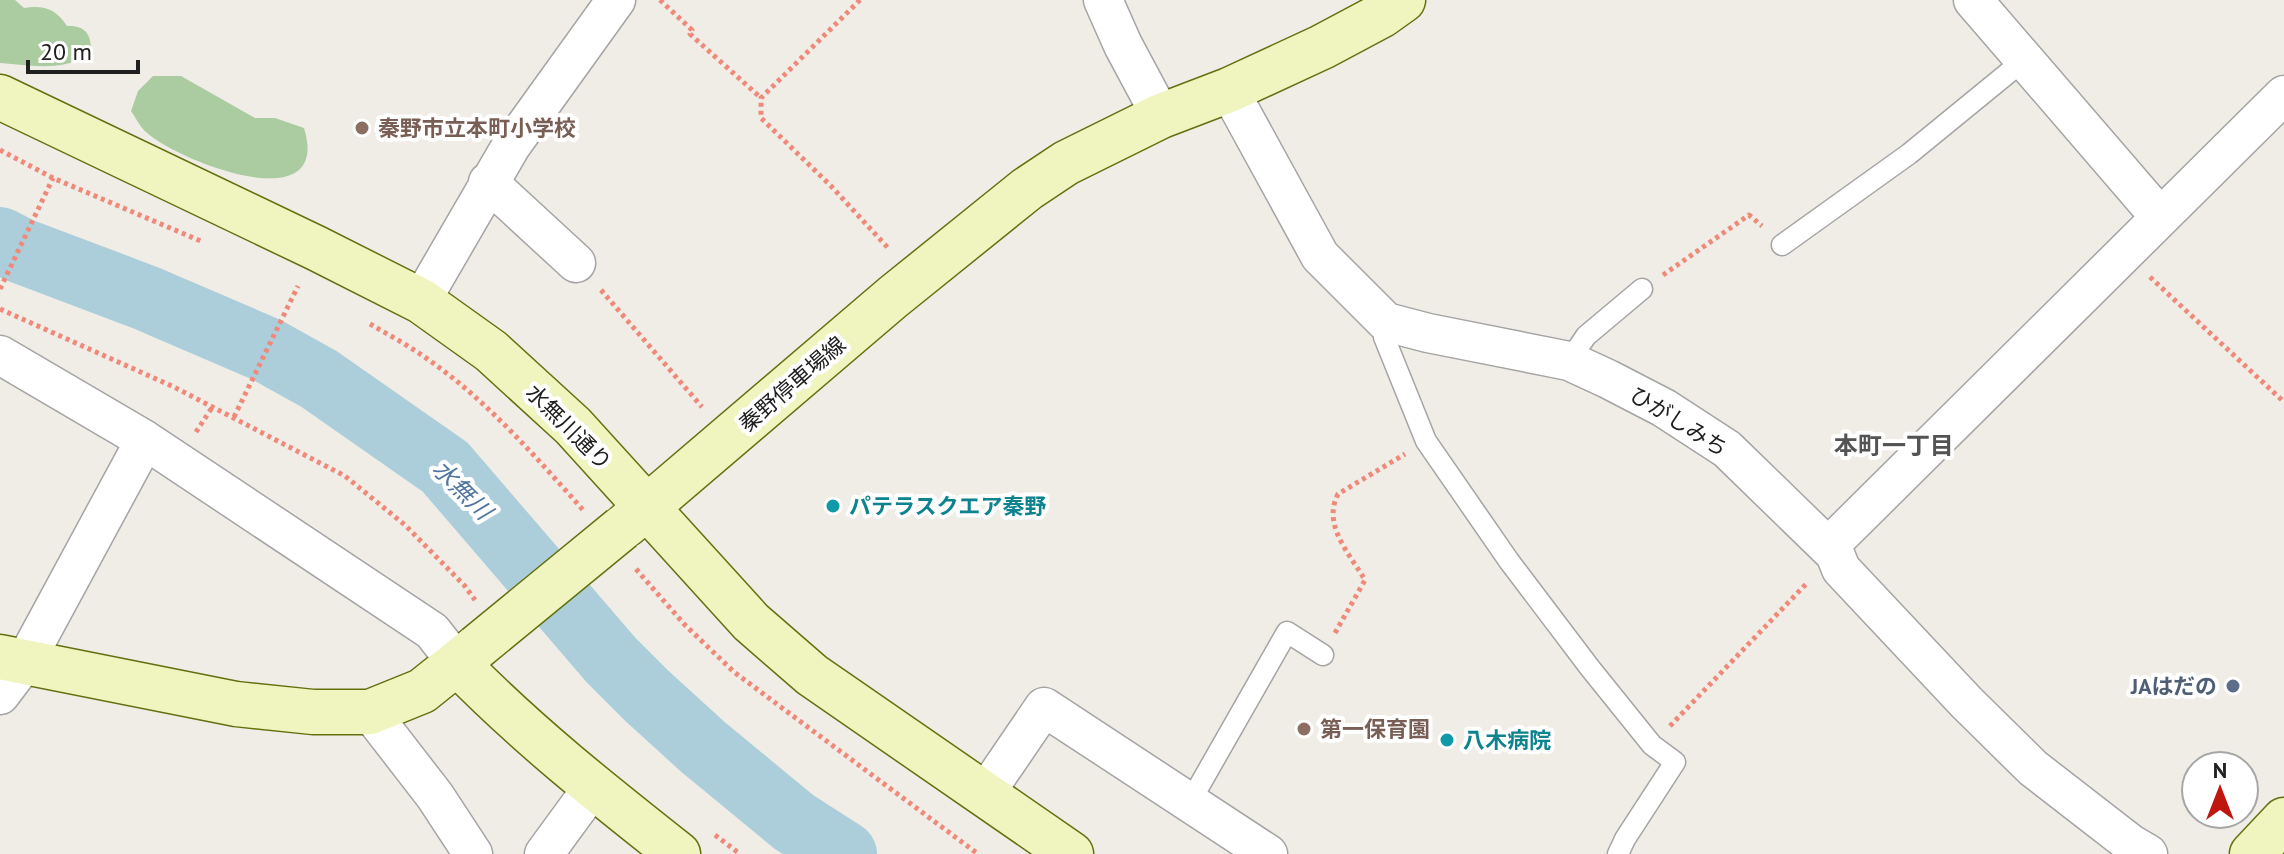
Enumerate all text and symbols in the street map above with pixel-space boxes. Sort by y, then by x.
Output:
scale bar [28,24,138,74]
text: 20 m [40,36,92,67]
place label: 秦野市立本町小学校 [378,114,576,142]
marker: 秦野市立本町小学校 [353,119,371,137]
street label: 秦野停車場線 [733,330,851,438]
street label: 水無川通り [520,378,618,476]
street label: ひがしみち [1625,380,1733,462]
district label: 本町一丁目 [1834,430,1954,461]
water label: 水無川 [426,453,501,528]
place label: パテラスクエア秦野 [849,492,1047,520]
marker: パテラスクエア秦野 [824,497,842,515]
place label: JAはだの [2130,672,2217,700]
marker: JAはだの [2224,677,2242,695]
place label: 第一保育園 [1320,715,1430,743]
marker: 第一保育園 [1295,720,1313,738]
place label: 八木病院 [1463,726,1551,754]
marker: 八木病院 [1438,731,1456,749]
north arrow [2180,750,2260,830]
text: N [2213,756,2227,784]

